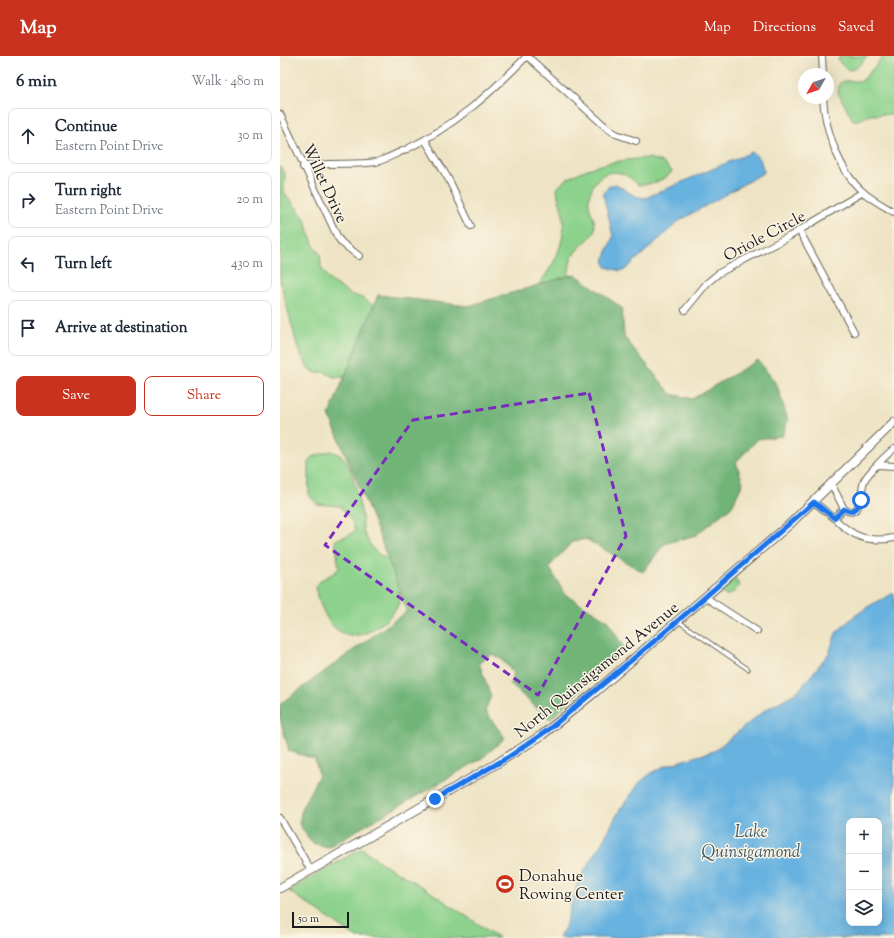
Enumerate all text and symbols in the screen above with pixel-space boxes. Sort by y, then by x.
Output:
text: Map [20,15,57,42]
text: Map [704,18,731,38]
text: Directions [753,18,816,38]
text: Saved [838,18,874,38]
north arrow [798,68,834,104]
text: 6 min [16,70,57,94]
text: Walk · 480 m [191,73,264,91]
text: Continue [55,117,117,138]
icon: ahead [17,125,39,147]
text: 30 m [237,127,263,145]
text: Eastern Point Drive [55,138,163,156]
street label: Willet Drive [295,141,352,227]
text: Turn right [55,181,121,202]
icon: right [17,189,39,211]
text: 20 m [237,191,263,209]
text: Eastern Point Drive [55,202,163,220]
street label: Oriole Circle [720,206,810,268]
icon: left [17,253,39,275]
text: Turn left [55,254,112,275]
text: 430 m [231,255,263,273]
icon: arrive [17,317,39,339]
text: Arrive at destination [55,318,188,339]
button: Save [16,376,136,416]
button: Share [144,376,264,416]
route start [852,491,870,509]
street label: North Quinsigamond Avenue [511,597,685,744]
route end [426,790,444,808]
map controls [846,818,882,926]
button: + [846,818,882,854]
water label: Lake Quinsigamond [702,821,801,865]
button: − [846,854,882,890]
place label: Donahue Rowing Center [519,866,623,907]
sports icon: Donahue Rowing Center [494,873,516,895]
button: layers [846,890,882,926]
scale bar [292,910,349,929]
text: 50 m [298,911,319,927]

